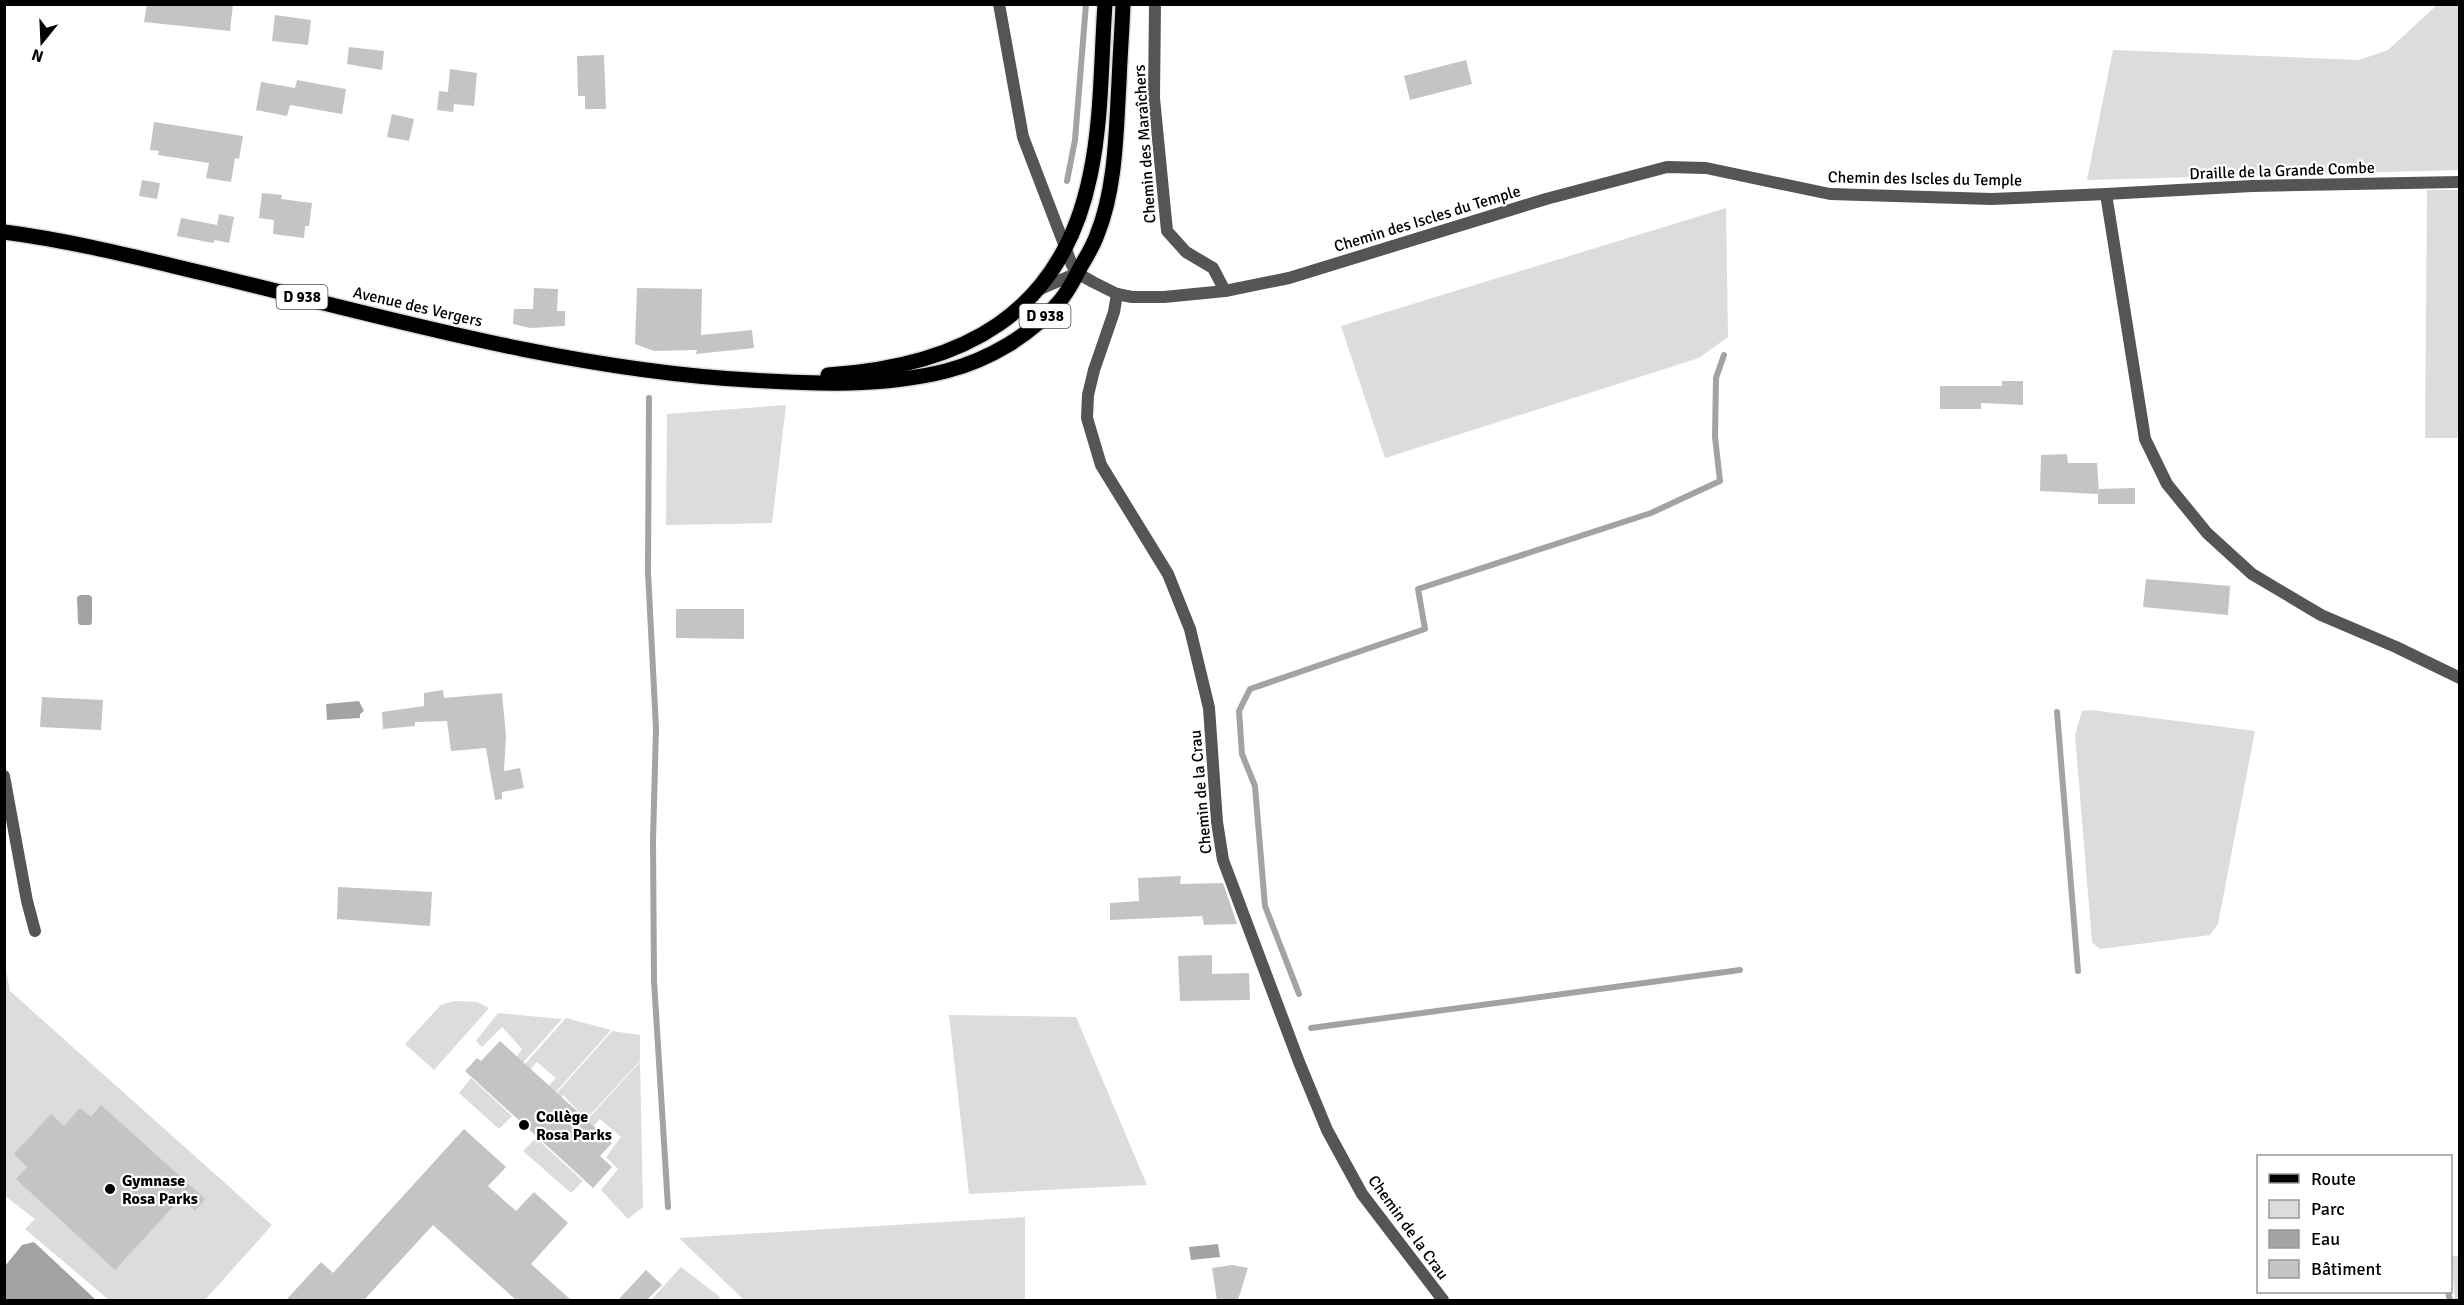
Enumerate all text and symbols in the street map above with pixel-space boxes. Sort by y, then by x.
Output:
north arrow [12,12,72,72]
text: N [29,44,46,67]
street label: Chemin des Maraîchers [1129,64,1161,224]
street label: Draille de la Grande Combe [2189,158,2375,184]
street label: Chemin des Iscles du Temple [1828,167,2022,191]
street label: Chemin des Iscles du Temple [1332,181,1523,257]
street label: Avenue des Vergers [351,282,484,332]
road number: D 938 [276,285,328,309]
road number: D 938 [1020,304,1070,328]
street label: Chemin de la Crau [1186,729,1216,855]
place label: Collège Rosa Parks [536,1107,612,1145]
marker: Collège Rosa Parks [517,1118,531,1132]
legend [2257,1155,2452,1293]
text: Route [2311,1168,2356,1190]
place label: Gymnase Rosa Parks [122,1171,198,1209]
street label: Chemin de la Crau [1364,1171,1453,1284]
marker: Gymnase Rosa Parks [103,1182,117,1196]
text: Parc [2311,1198,2345,1220]
text: Eau [2311,1228,2340,1250]
text: Bâtiment [2311,1258,2382,1280]

